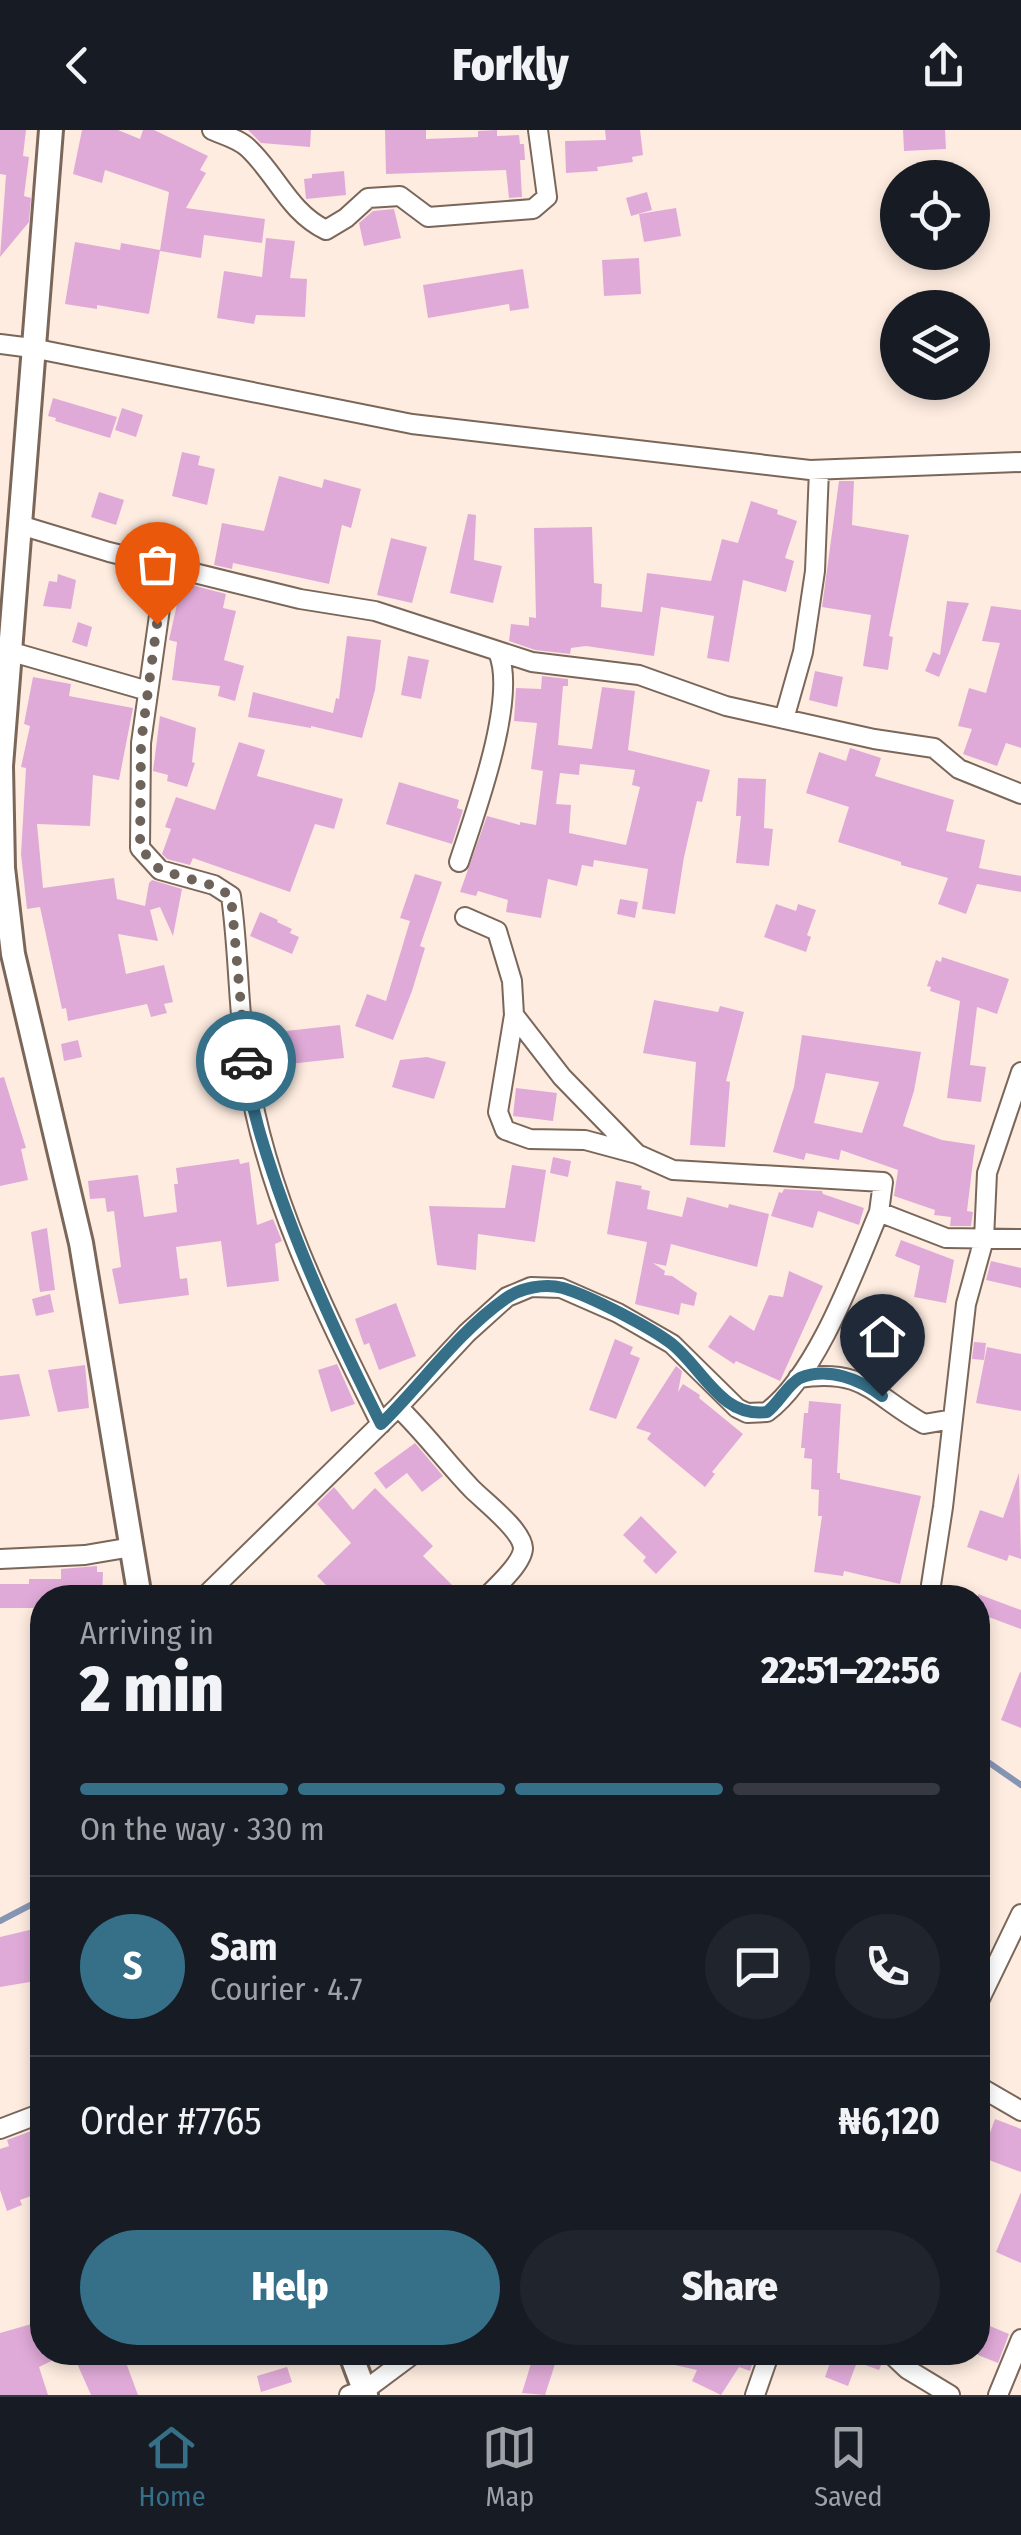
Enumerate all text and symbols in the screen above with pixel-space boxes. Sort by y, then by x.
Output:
icon: back [50,38,105,93]
text: Forkly [452,38,569,92]
icon: share [916,38,971,93]
map controls [880,160,990,400]
button: locate [880,160,990,270]
button: layers [880,290,990,400]
pin [115,522,200,625]
icon: bag [130,537,185,592]
courier [196,1011,296,1111]
icon: car [219,1034,274,1089]
pin [840,1294,925,1397]
icon: home [855,1309,910,1364]
text: Arriving in [80,1614,214,1652]
text: 22:51–22:56 [761,1647,940,1693]
text: 2 min [80,1650,224,1728]
text: On the way · 330 m [80,1810,325,1848]
button: chat [705,1914,810,2019]
button: phone [835,1914,940,2019]
text: Sam [210,1924,278,1970]
text: S [123,1943,142,1989]
text: Courier · 4.7 [210,1970,362,2008]
text: Order #7765 [80,2098,262,2144]
text: ₦6,120 [839,2098,940,2144]
button: Help [80,2230,500,2345]
button: Share [520,2230,940,2345]
tab: Home [138,2420,205,2513]
tab: Map [482,2420,537,2513]
tab: Saved [814,2420,883,2513]

